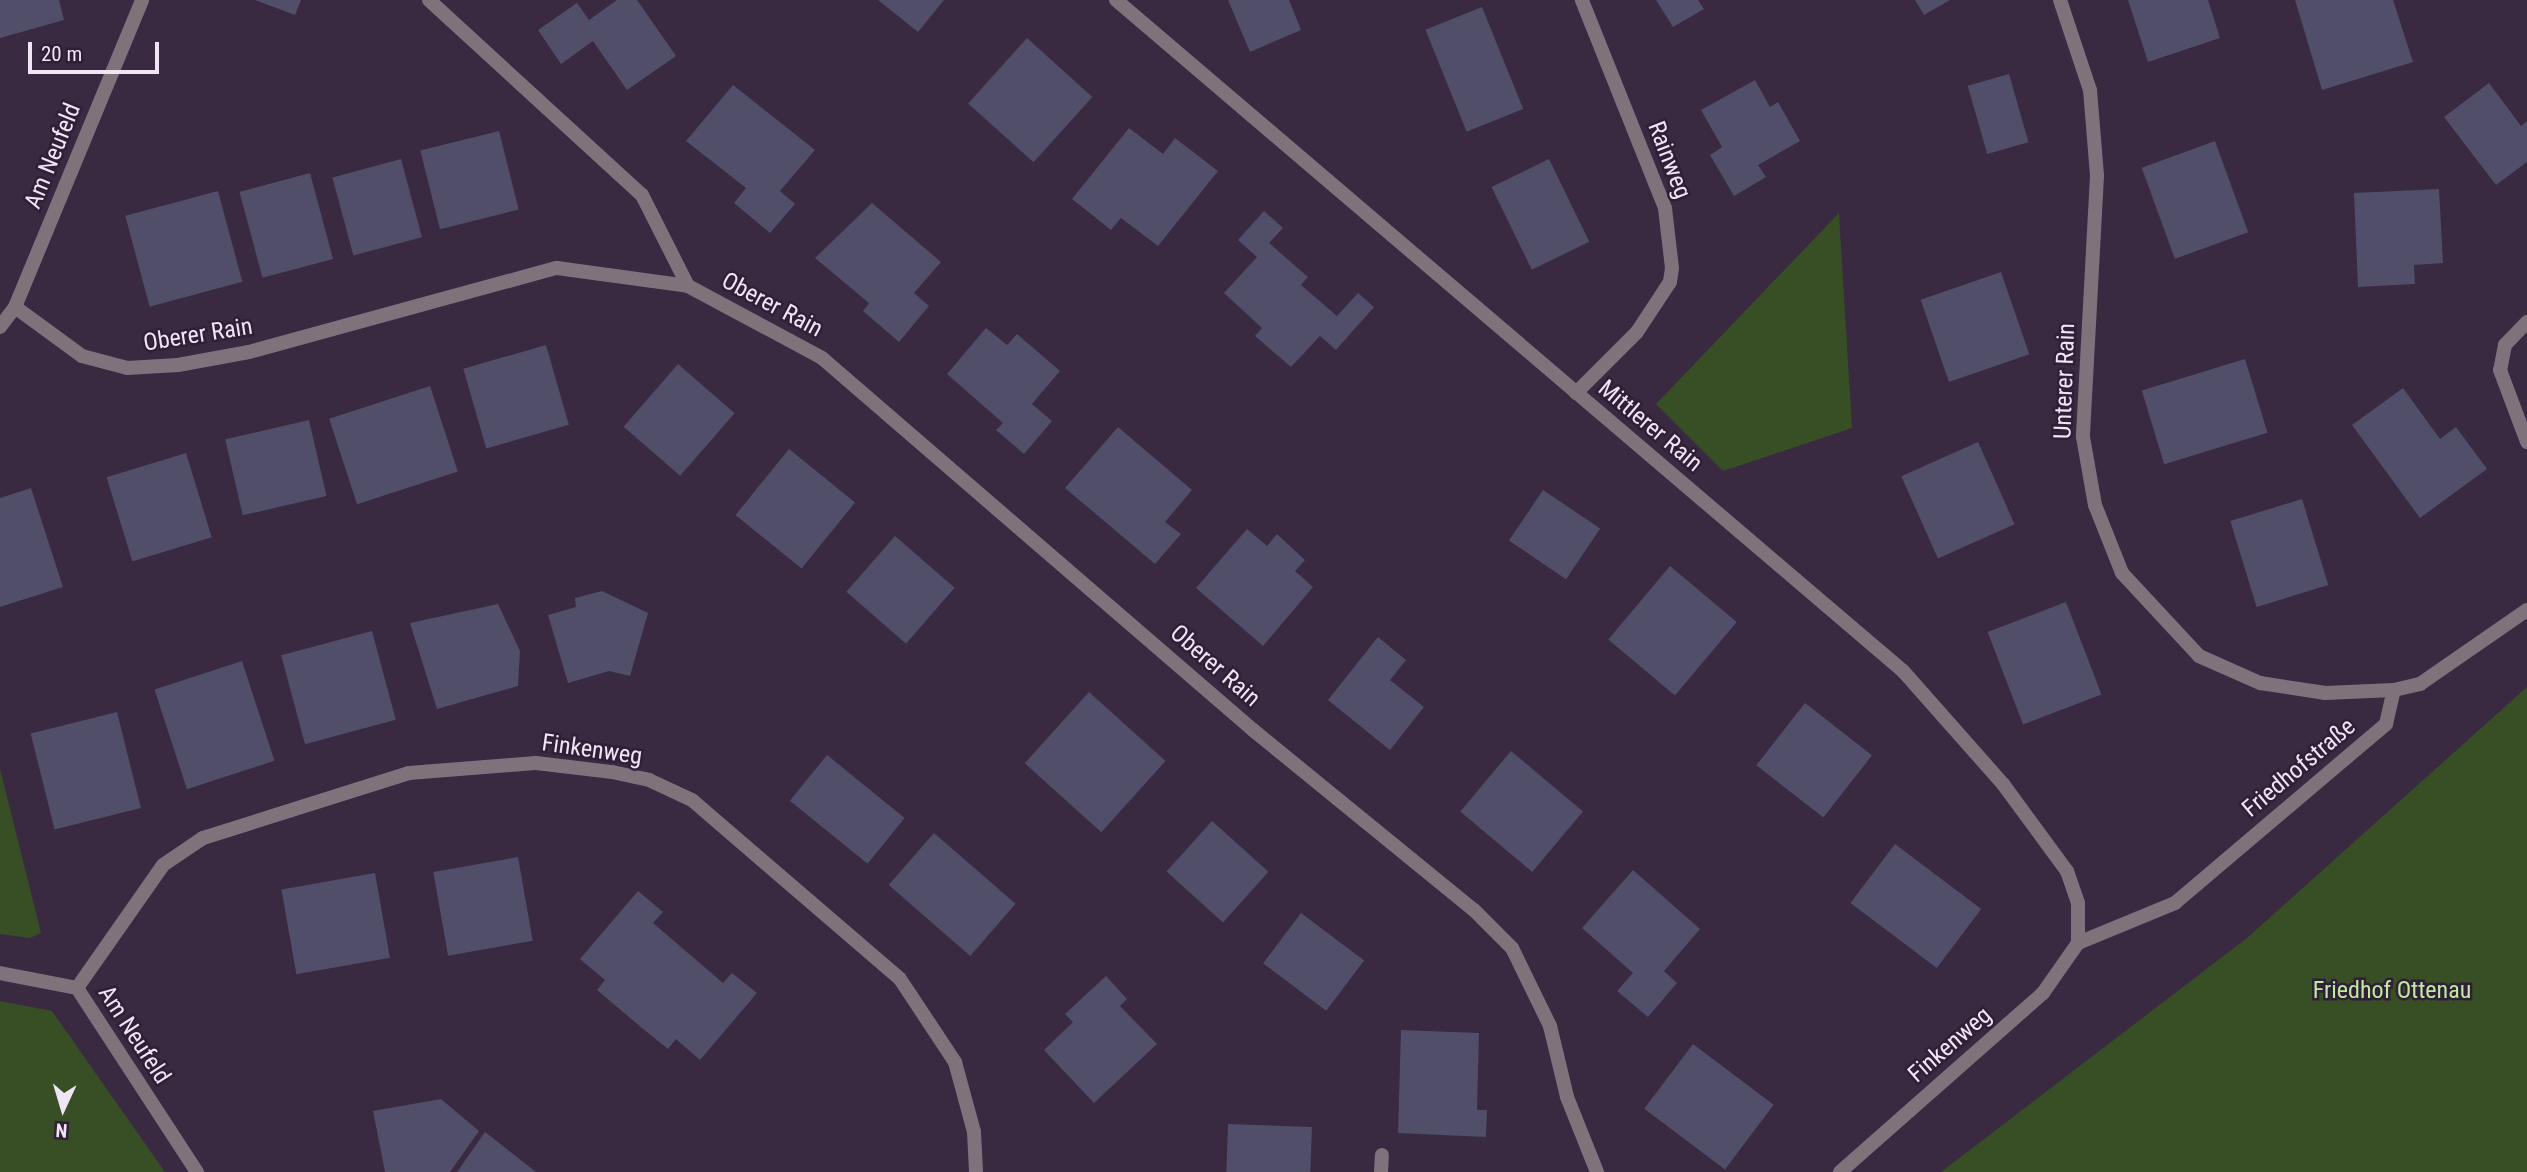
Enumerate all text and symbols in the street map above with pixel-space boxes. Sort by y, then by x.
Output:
scale bar [32,28,163,72]
text: 20 m [41,42,82,66]
street label: Am Neufeld [19,99,87,213]
street label: Rainweg [1641,117,1697,203]
street label: Oberer Rain [717,266,827,344]
street label: Oberer Rain [141,312,255,358]
street label: Unterer Rain [2049,323,2081,439]
street label: Mittlerer Rain [1592,374,1708,478]
street label: Oberer Rain [1164,619,1266,713]
street label: Friedhofstraße [2237,712,2361,824]
street label: Finkenweg [540,729,644,771]
park label: Friedhof Ottenau [2313,977,2471,1005]
street label: Am Neufeld [92,981,176,1089]
street label: Finkenweg [1903,1001,1997,1089]
north arrow [28,1074,98,1144]
text: N [55,1119,68,1142]

